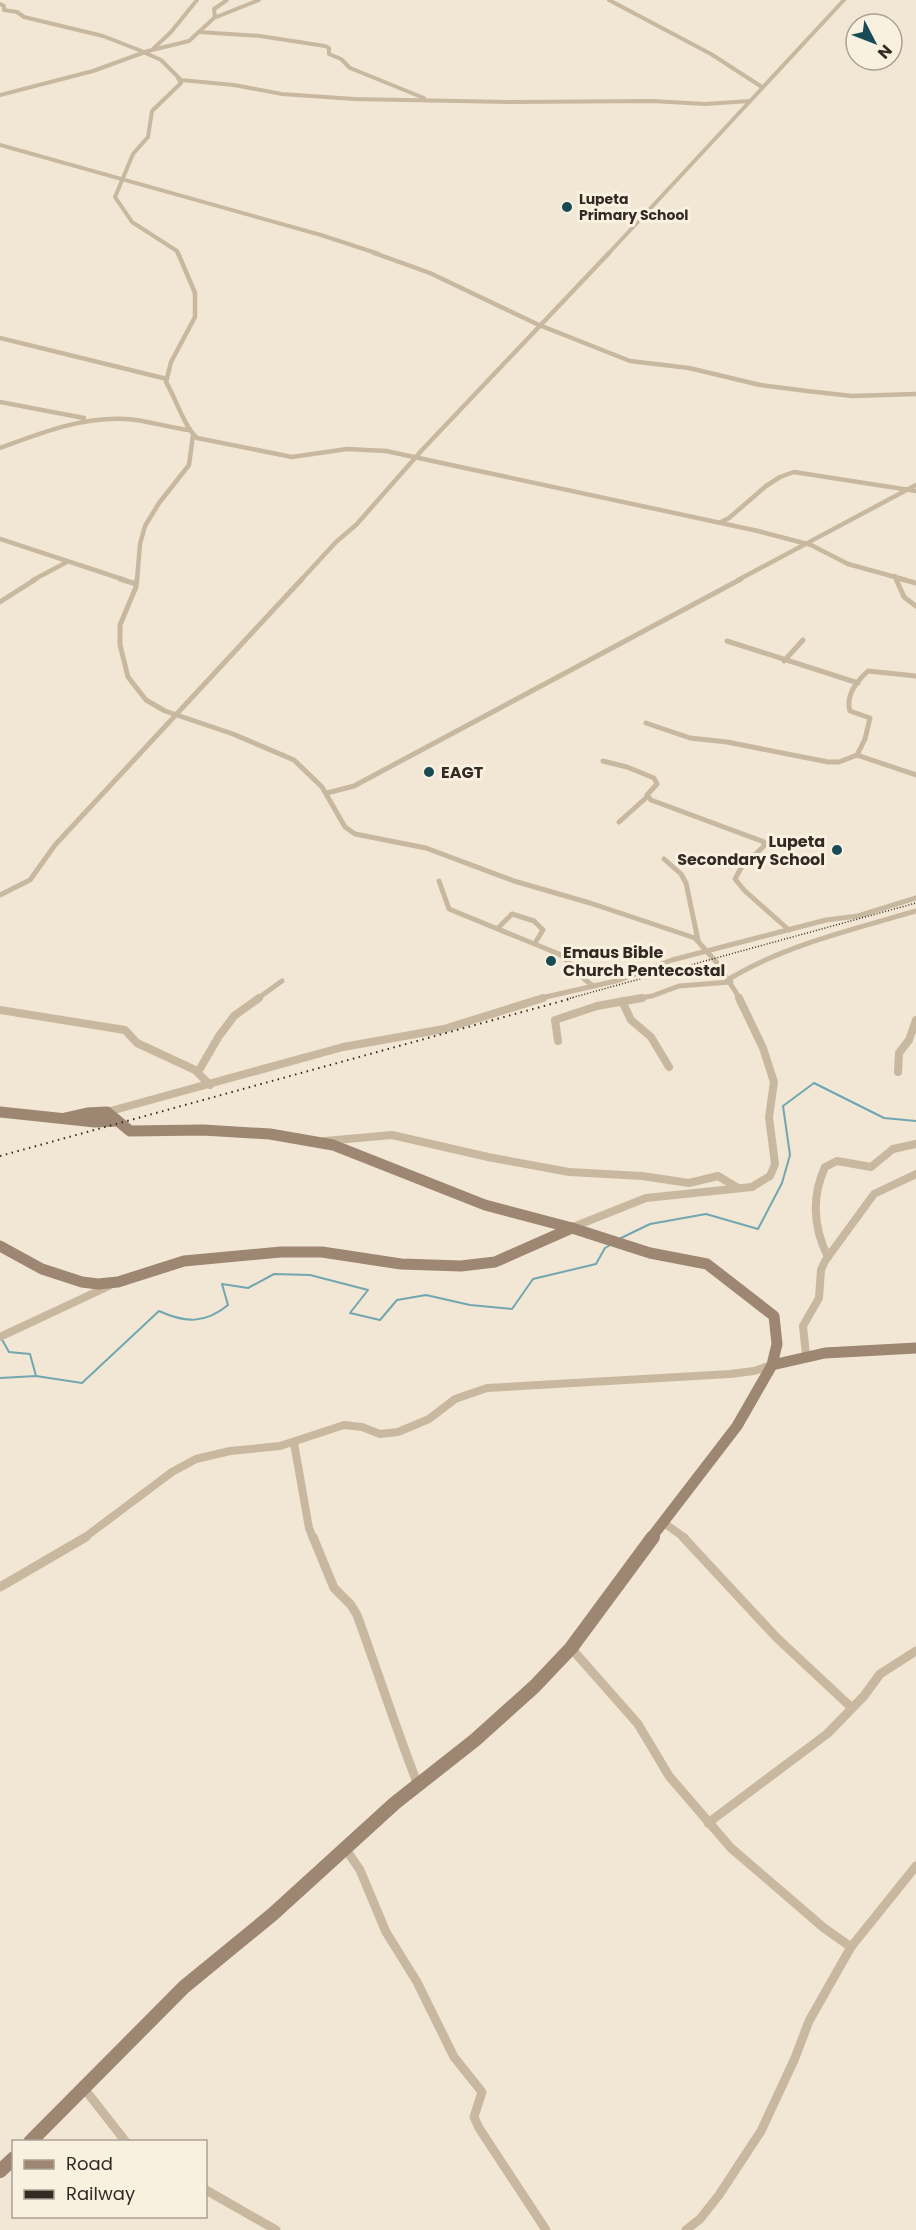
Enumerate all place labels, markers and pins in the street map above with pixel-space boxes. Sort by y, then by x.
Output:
place label: Lupeta Primary School [579,189,688,225]
marker: Lupeta Primary School [560,200,574,214]
place label: EAGT [441,761,484,784]
marker: EAGT [422,765,436,779]
place label: Lupeta Secondary School [677,830,825,871]
marker: Lupeta Secondary School [830,843,844,857]
place label: Emaus Bible Church Pentecostal [563,941,725,982]
marker: Emaus Bible Church Pentecostal [544,954,558,968]

